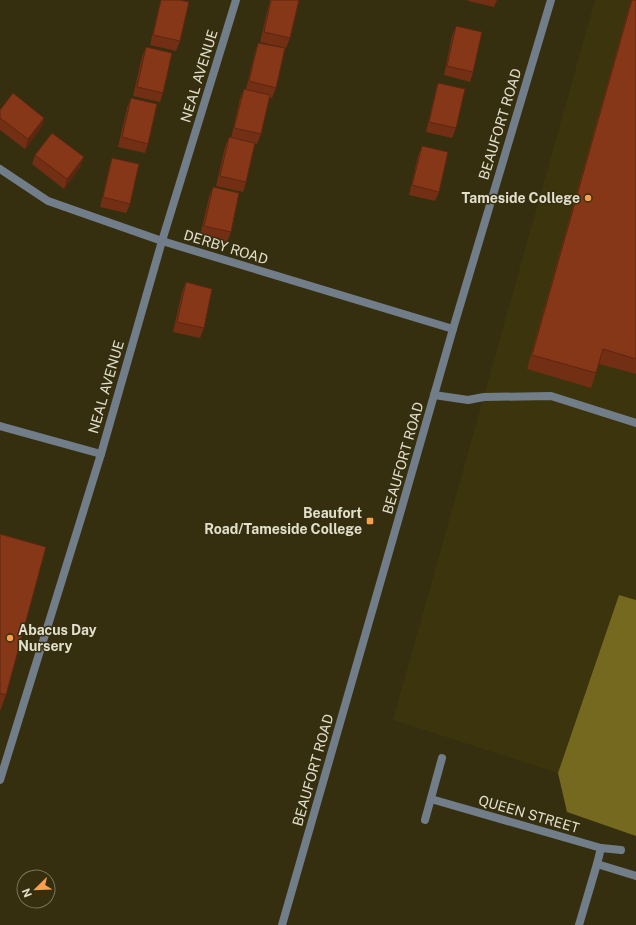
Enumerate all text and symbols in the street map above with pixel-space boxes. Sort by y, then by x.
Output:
street label: NEAL AVENUE [177,28,221,124]
street label: BEAUFORT ROAD [475,66,525,182]
place label: Tameside College [462,190,580,206]
marker: Tameside College [583,193,593,203]
street label: DERBY ROAD [182,227,270,267]
street label: NEAL AVENUE [85,339,127,435]
street label: BEAUFORT ROAD [379,400,427,516]
place label: Beaufort Road/Tameside College [204,505,362,537]
marker: Beaufort Road/Tameside College [365,516,375,526]
place label: Abacus Day Nursery [18,622,97,654]
marker: Abacus Day Nursery [5,633,15,643]
street label: BEAUFORT ROAD [289,712,337,828]
street label: QUEEN STREET [477,792,581,836]
north arrow [16,869,56,909]
text: N [20,887,34,899]

